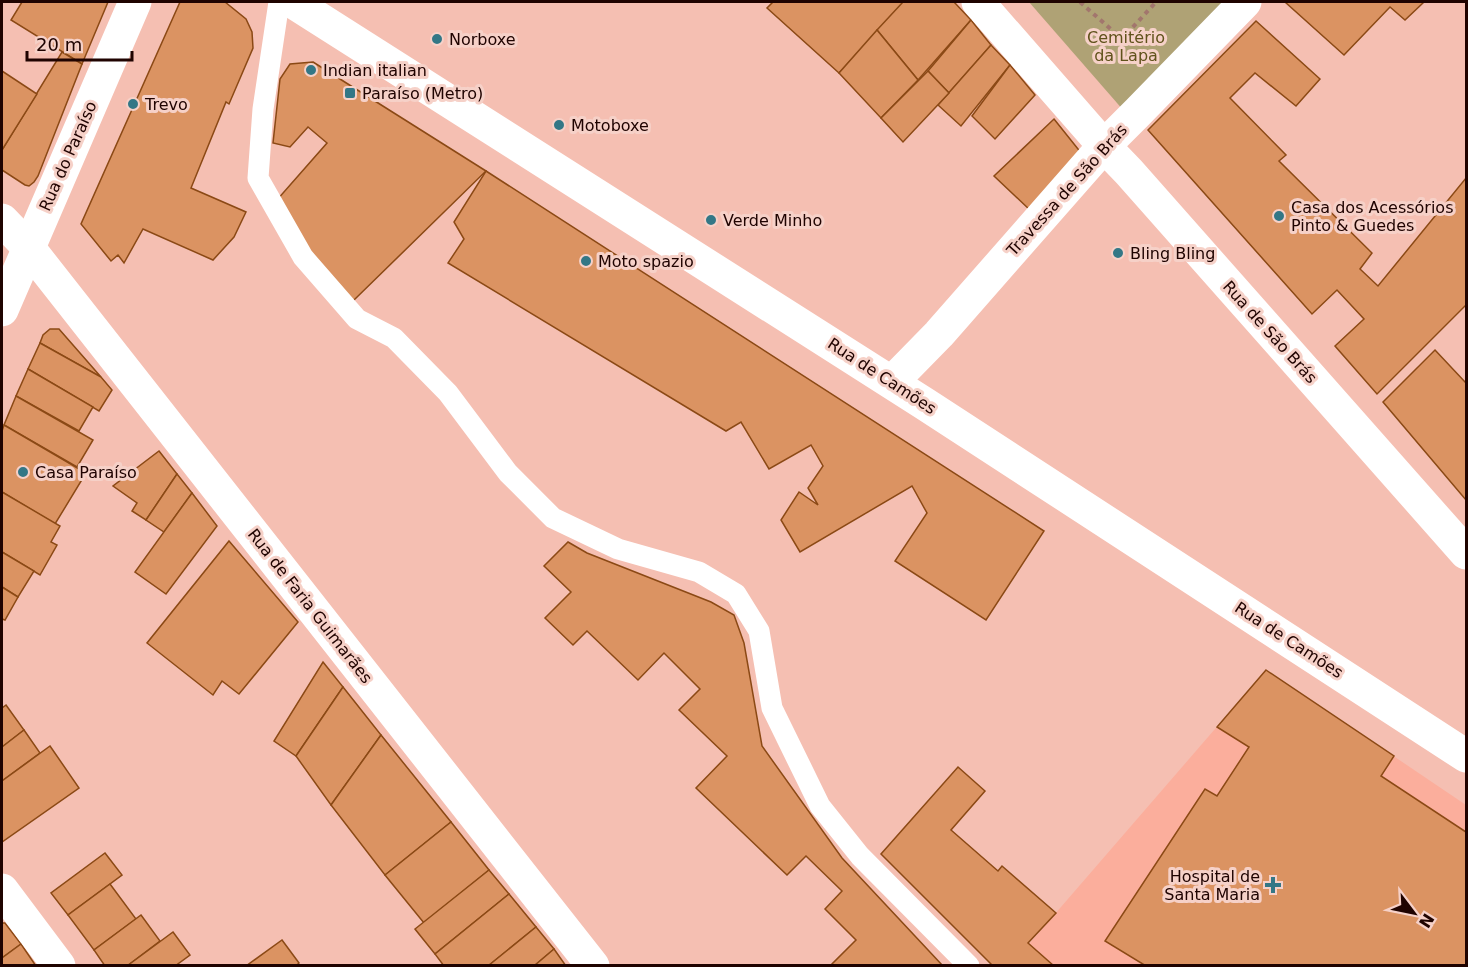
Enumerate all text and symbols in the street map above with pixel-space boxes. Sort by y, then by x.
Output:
scale bar [27,24,132,62]
park label: Cemitério da Lapa [1087,28,1165,65]
place label: Norboxe [449,30,516,49]
marker: Norboxe [430,32,444,46]
text: 20 m [36,34,82,55]
place label: Indian italian [323,61,427,80]
marker: Indian italian [304,63,318,77]
place label: Paraíso (Metro) [362,84,483,103]
marker: Paraíso (Metro) [343,86,357,100]
place label: Trevo [144,95,188,114]
marker: Trevo [126,97,140,111]
street label: Rua do Paraíso [35,98,101,214]
place label: Motoboxe [571,116,649,135]
marker: Motoboxe [552,118,566,132]
street label: Travessa de São Brás [1002,120,1131,260]
place label: Casa dos Acessórios Pinto & Guedes [1291,198,1453,235]
marker: Casa dos Acessórios Pinto & Guedes [1272,209,1286,223]
place label: Verde Minho [723,211,822,230]
marker: Verde Minho [704,213,718,227]
place label: Bling Bling [1130,244,1215,263]
marker: Bling Bling [1111,246,1125,260]
place label: Moto spazio [598,252,694,271]
marker: Moto spazio [579,254,593,268]
street label: Rua de São Brás [1219,277,1321,387]
street label: Rua de Camões [824,334,940,418]
place label: Casa Paraíso [35,463,137,482]
marker: Casa Paraíso [16,465,30,479]
street label: Rua de Faria Guimarães [244,525,376,687]
street label: Rua de Camões [1231,598,1347,682]
place label: Hospital de Santa Maria [1164,867,1260,904]
marker: Hospital de Santa Maria [1264,876,1282,894]
north arrow [1384,883,1444,943]
text: N [1415,910,1438,931]

